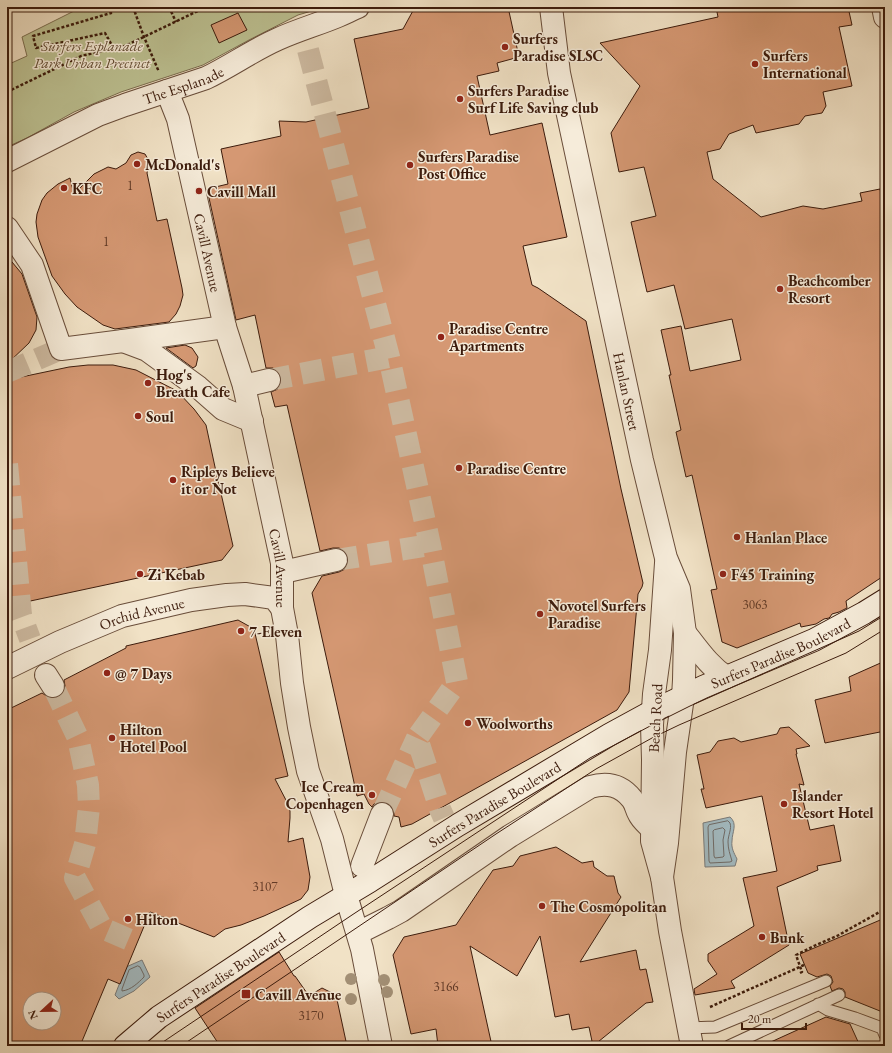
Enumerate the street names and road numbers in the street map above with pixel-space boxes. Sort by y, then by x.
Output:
street label: The Esplanade [140,61,227,108]
street label: Cavill Avenue [190,211,226,294]
street label: Hanlan Street [610,350,645,432]
street label: Cavill Avenue [265,526,292,608]
street label: Orchid Avenue [96,592,186,634]
street label: Surfers Paradise Boulevard [708,613,854,692]
street label: Beach Road [644,683,666,753]
street label: Surfers Paradise Boulevard [424,756,564,851]
street label: Surfers Paradise Boulevard [152,927,289,1026]

